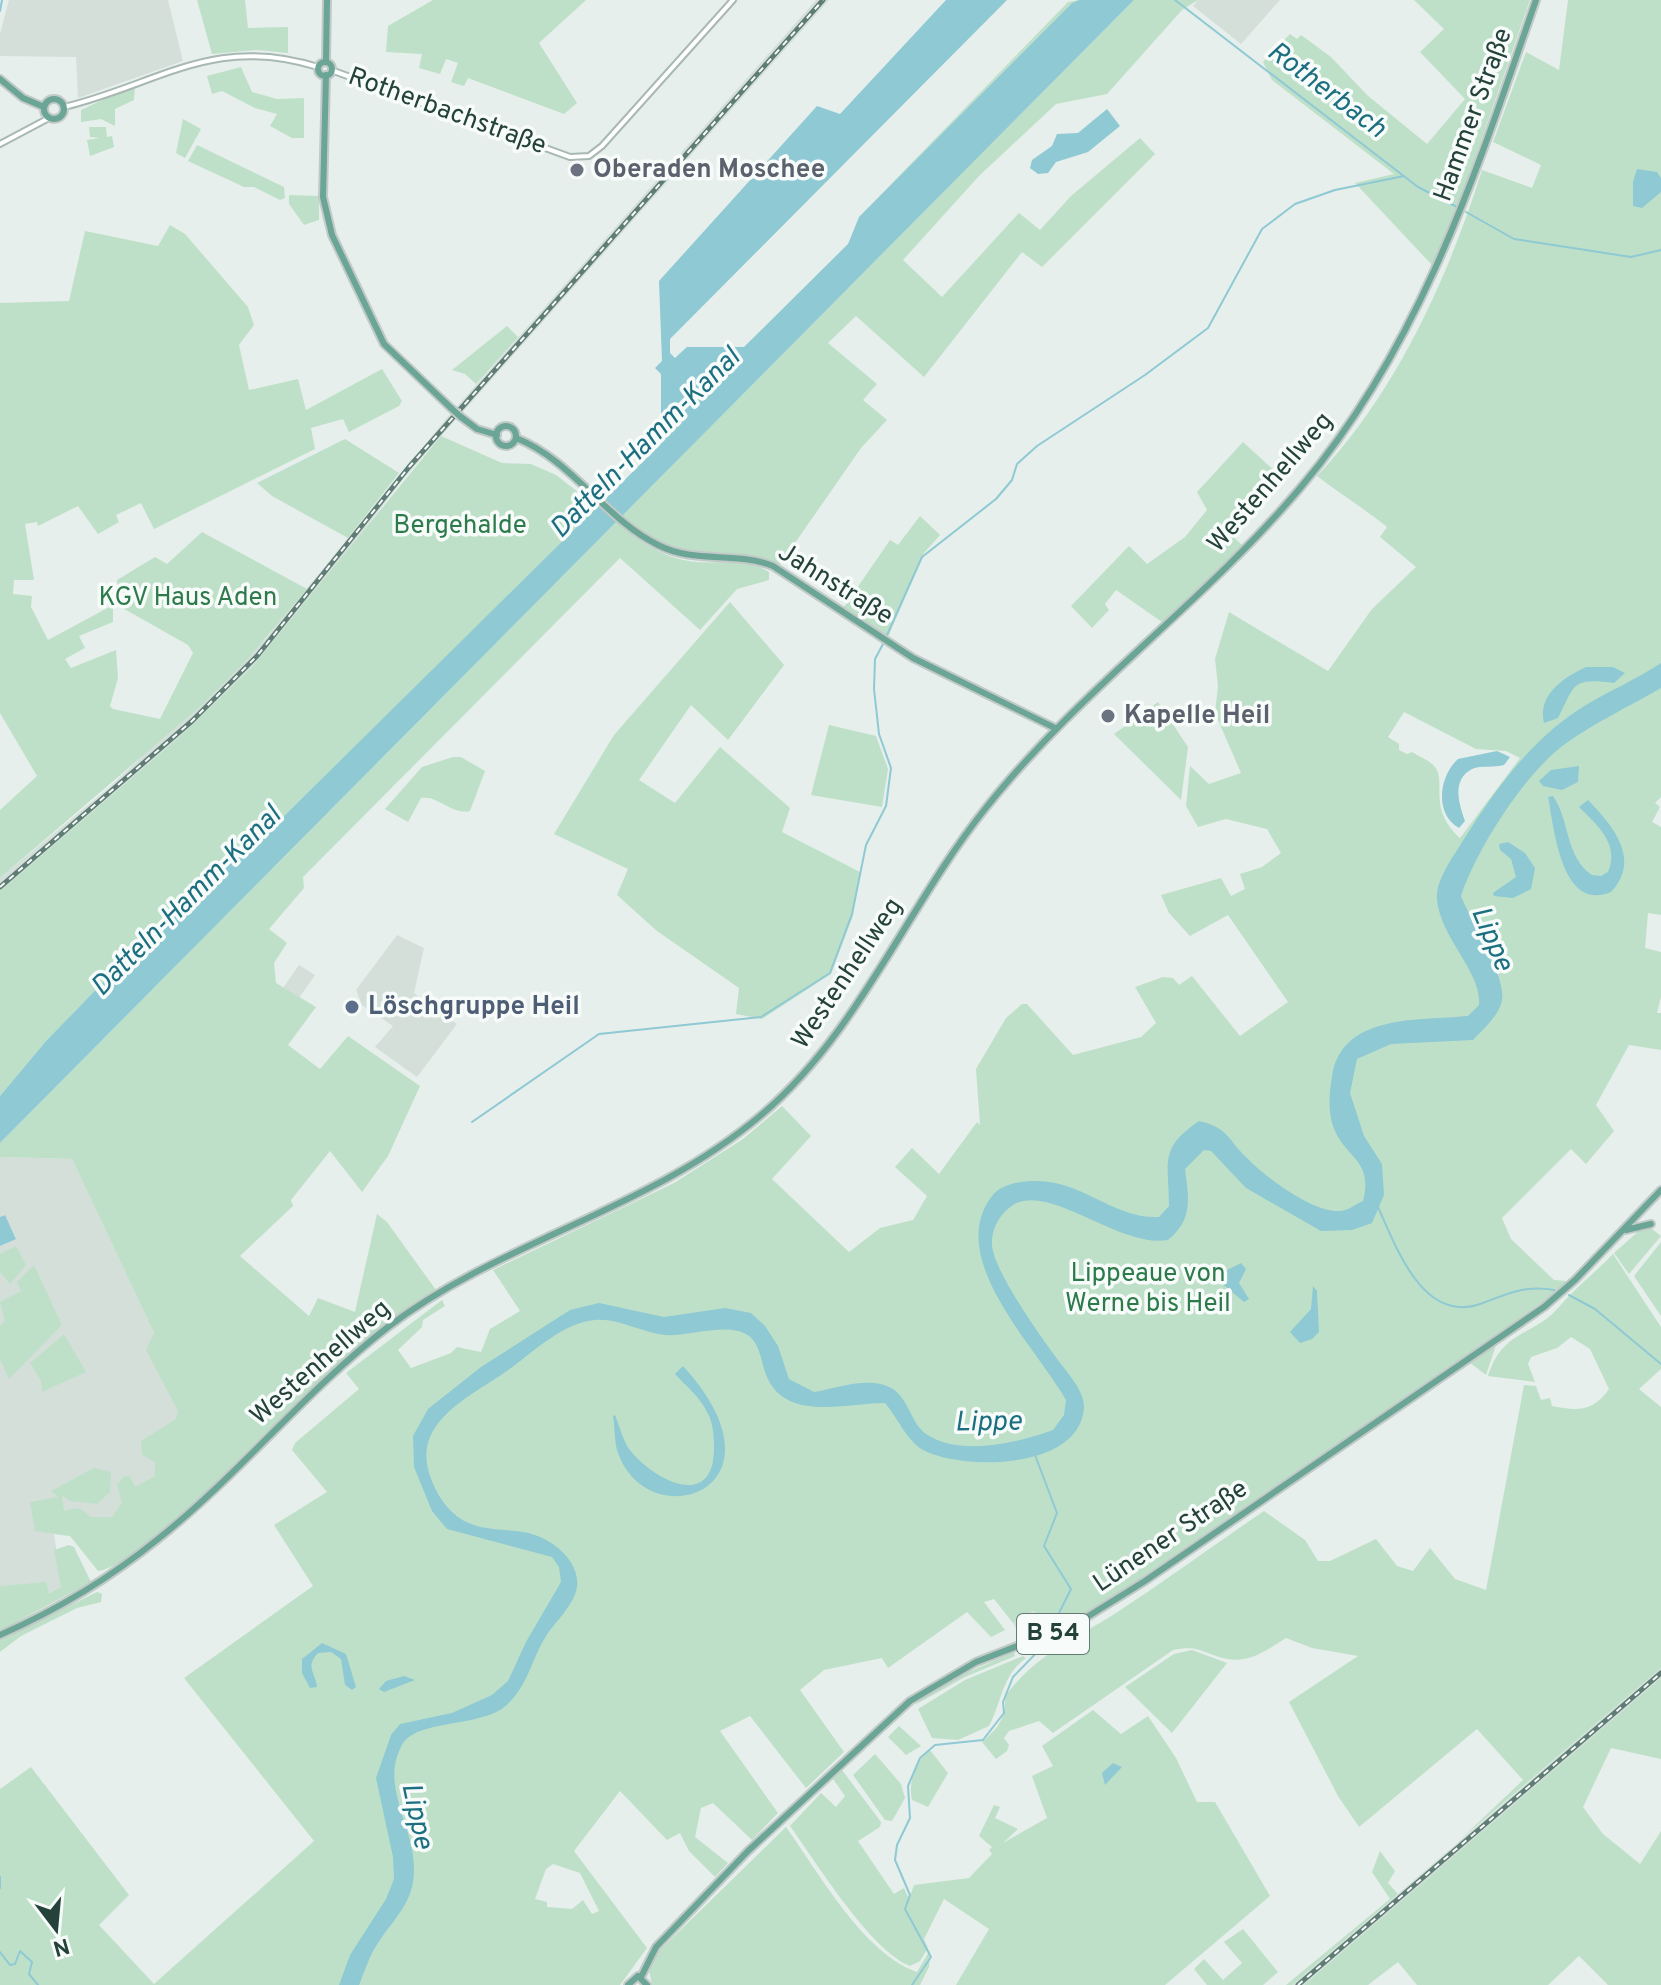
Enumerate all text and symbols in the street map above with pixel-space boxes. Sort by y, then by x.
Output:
street label: Hammer Straße [1427,24,1521,206]
water label: Rotherbach [1259,34,1393,148]
street label: Rotherbachstraße [343,61,551,163]
place label: Oberaden Moschee [593,154,825,187]
marker: Oberaden Moschee [568,161,586,179]
water label: Datteln-Hamm-Kanal [543,340,750,547]
street label: Westenhellweg [1201,406,1341,560]
park label: Bergehalde [393,510,527,543]
street label: Jahnstraße [771,537,899,633]
park label: KGV Haus Aden [98,582,278,615]
place label: Kapelle Heil [1124,700,1270,733]
marker: Kapelle Heil [1099,707,1117,725]
water label: Datteln-Hamm-Kanal [84,798,291,1005]
street label: Westenhellweg [785,892,911,1056]
water label: Lippe [1461,901,1521,977]
place label: Löschgruppe Heil [368,991,580,1024]
marker: Löschgruppe Heil [343,998,361,1016]
park label: Lippeaue von Werne bis Heil [1065,1258,1231,1321]
street label: Westenhellweg [244,1293,398,1433]
water label: Lippe [954,1404,1022,1442]
street label: Lünener Straße [1087,1473,1255,1601]
road number: B 54 [1017,1614,1089,1654]
water label: Lippe [391,1780,441,1853]
north arrow [16,1889,96,1969]
text: N [50,1931,72,1961]

